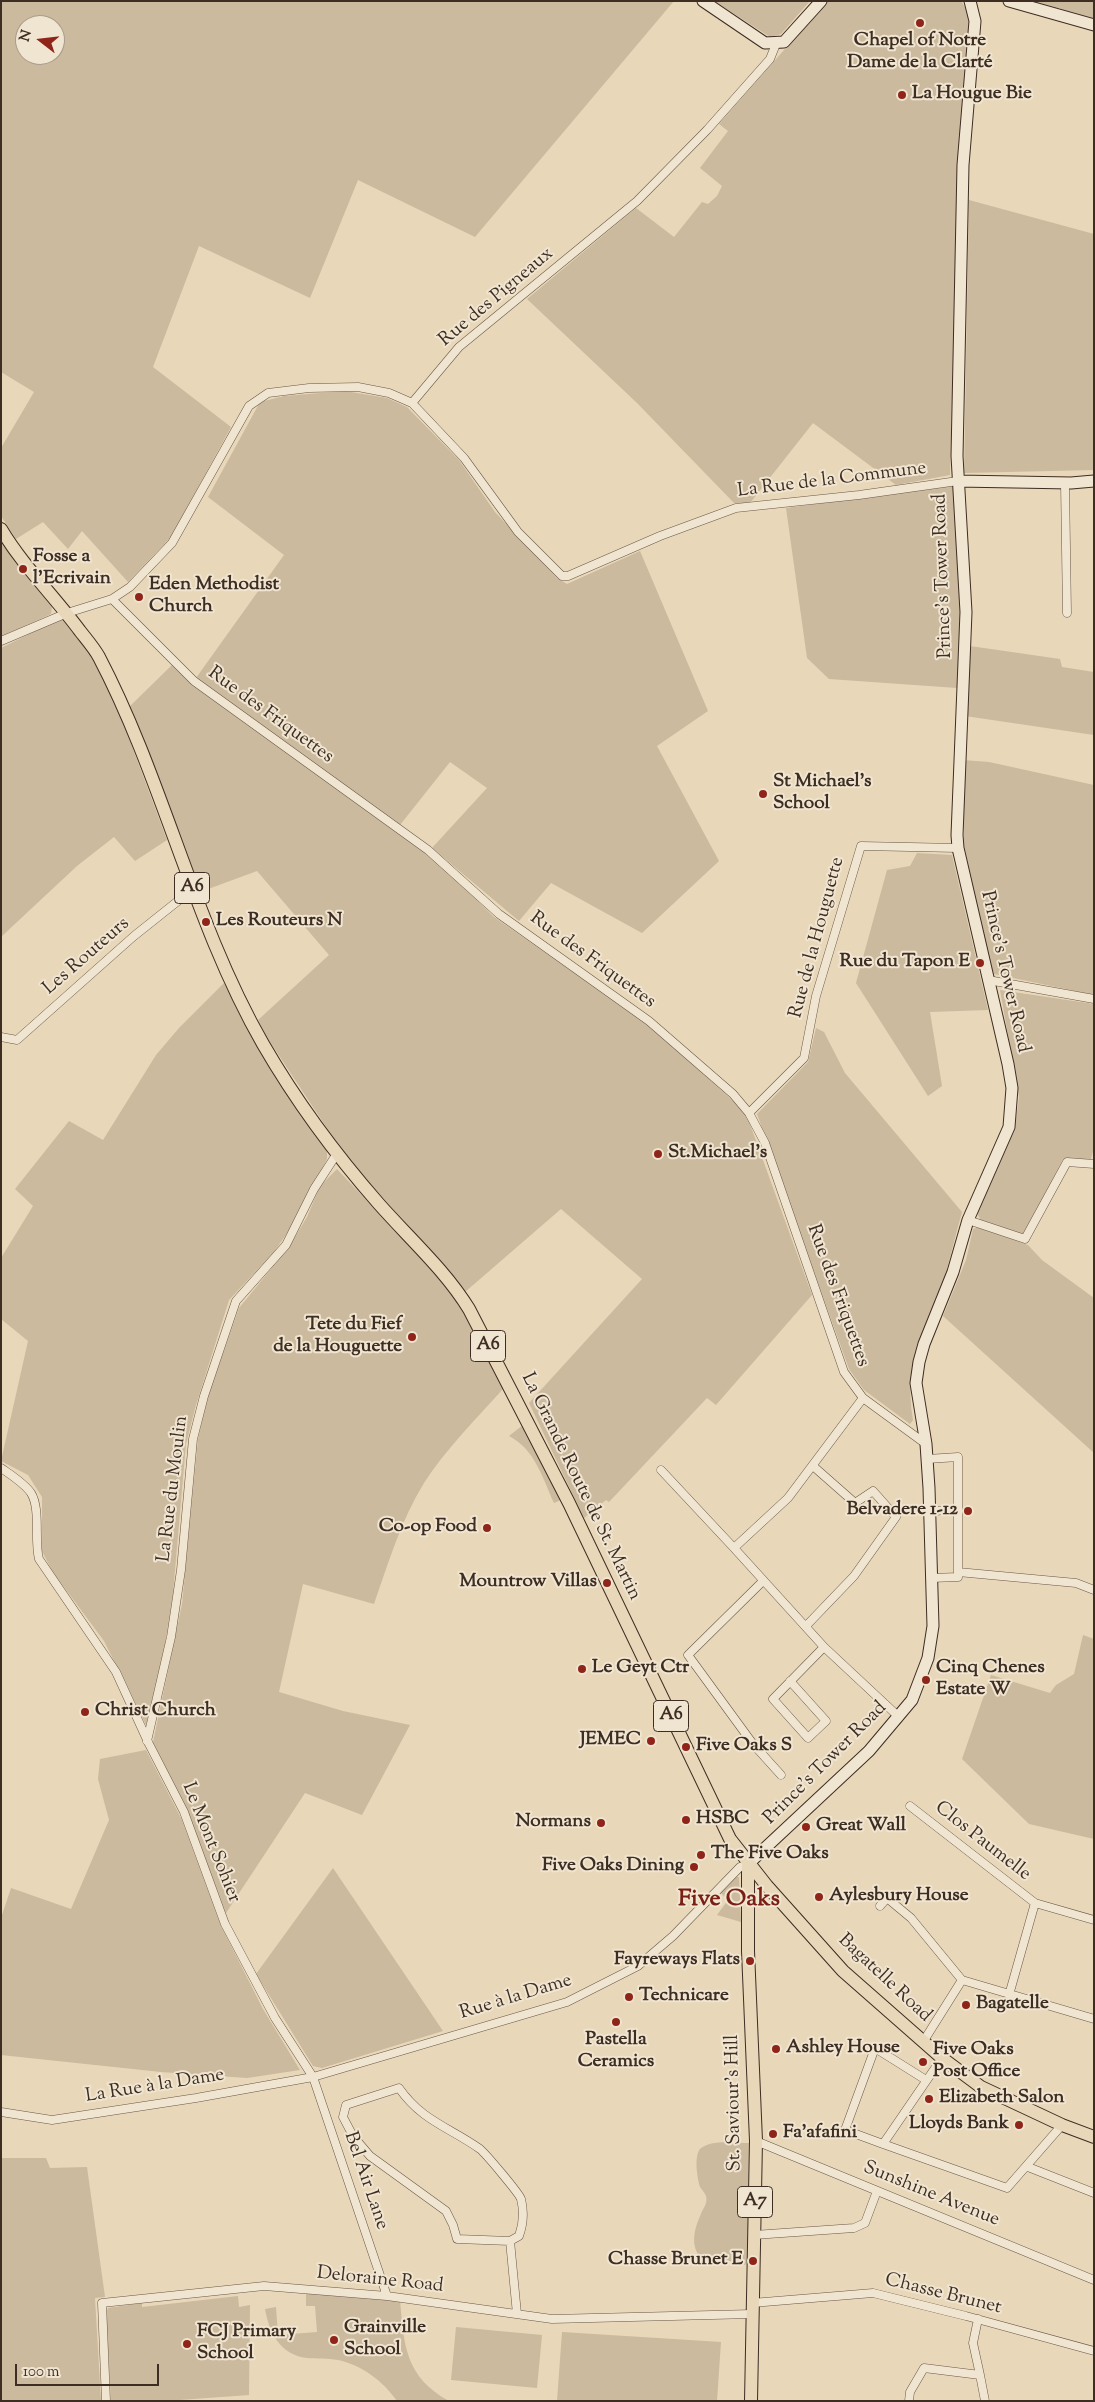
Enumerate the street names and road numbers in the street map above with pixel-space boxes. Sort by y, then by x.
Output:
street label: Rue des Pigneaux [435,243,559,353]
street label: La Rue de la Commune [736,458,928,504]
street label: Prince's Tower Road [930,493,958,659]
street label: Rue des Friquettes [203,663,337,769]
street label: Rue de la Houguette [786,855,850,1021]
road number: A6 [174,872,210,904]
street label: Prince's Tower Road [974,889,1034,1055]
street label: Rue des Friquettes [525,908,659,1014]
street label: Les Routeurs [39,913,135,1001]
street label: Rue des Friquettes [801,1222,873,1370]
road number: A6 [470,1330,506,1362]
street label: La Grande Route de St. Martin [515,1370,645,1604]
street label: La Rue du Moulin [154,1415,194,1563]
street label: Prince's Tower Road [760,1698,892,1830]
road number: A6 [654,1700,688,1732]
street label: Le Mont Sohier [176,1780,244,1906]
street label: Clos Paumelle [929,1797,1035,1887]
street label: Bagatelle Road [832,1930,936,2028]
street label: Rue à la Dame [457,1970,575,2026]
street label: St. Saviour's Hill [722,2034,748,2172]
street label: La Rue à la Dame [84,2065,226,2109]
street label: Bel Air Lane [338,2129,392,2233]
street label: Sunshine Avenue [860,2157,1002,2233]
road number: A7 [738,2186,772,2218]
street label: Deloraine Road [316,2263,444,2299]
street label: Chasse Brunet [882,2269,1004,2321]

